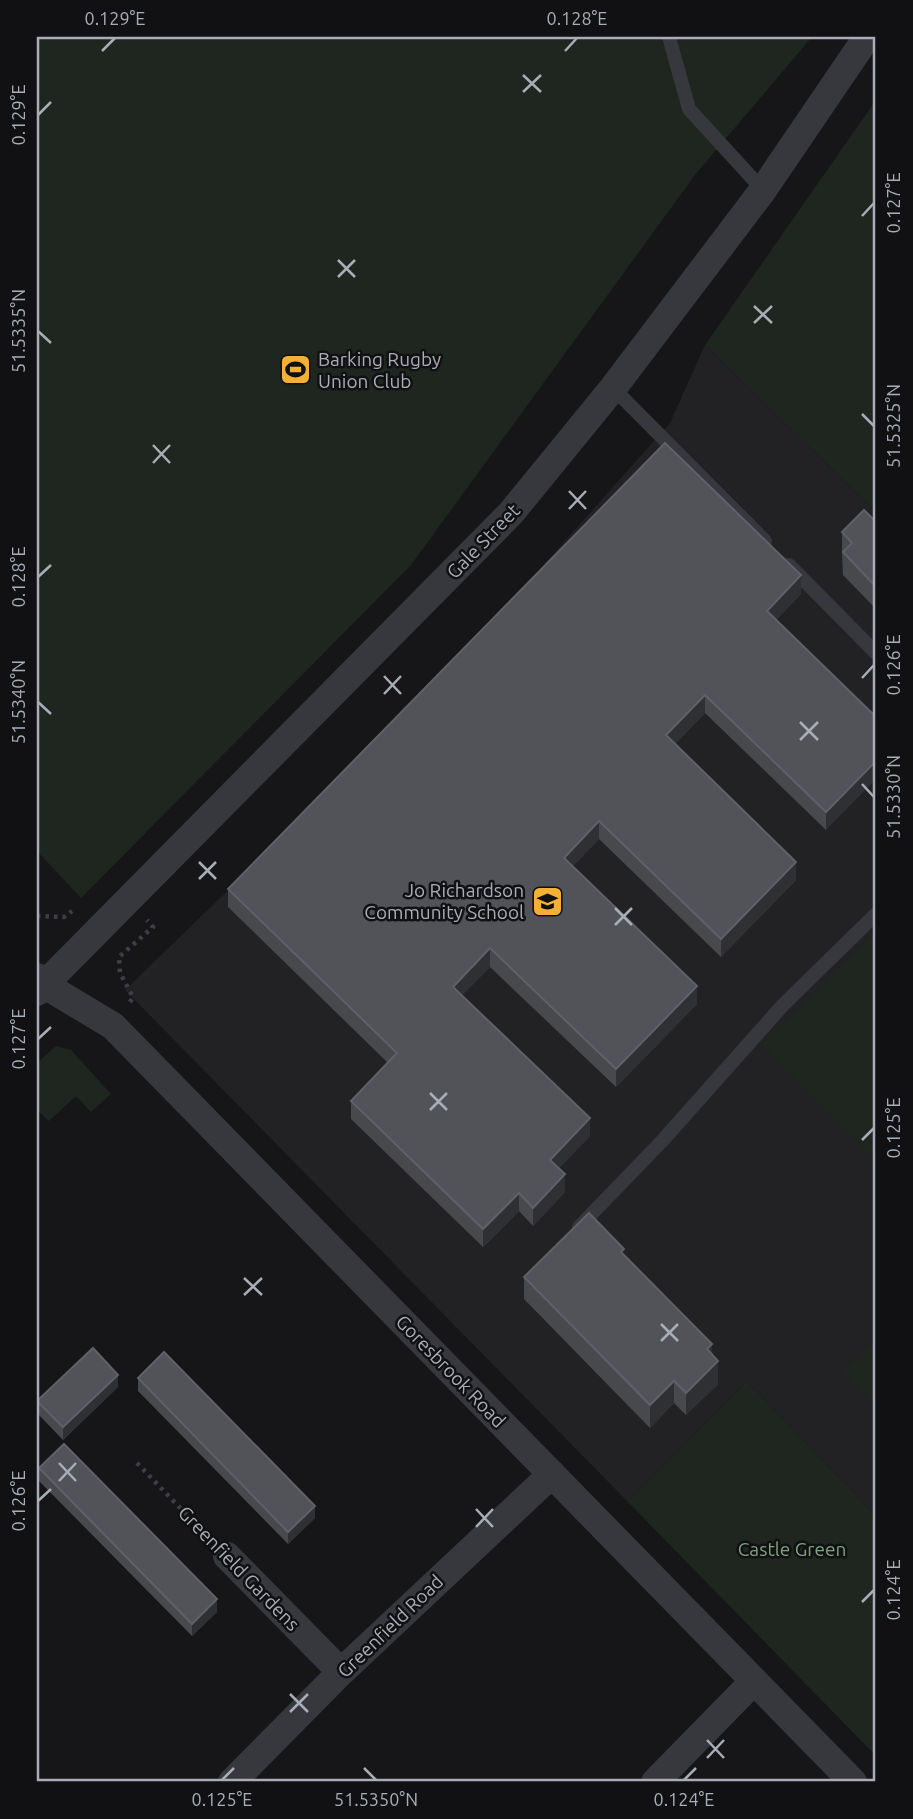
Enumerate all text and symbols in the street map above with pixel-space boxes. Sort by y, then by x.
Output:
text: 0.129°E [85,8,145,28]
text: 0.128°E [547,8,607,28]
text: 0.129°E [8,85,28,145]
text: 0.127°E [883,173,903,233]
text: 51.5335°N [8,289,28,373]
place label: Barking Rugby Union Club [318,348,441,392]
sports icon: Barking Rugby Union Club [278,353,312,387]
text: 51.5325°N [883,384,903,468]
street label: Gale Street [442,499,524,583]
text: 0.128°E [8,547,28,607]
text: 0.126°E [883,635,903,695]
text: 51.5340°N [8,660,28,744]
text: 51.5330°N [883,755,903,839]
place label: Jo Richardson Community School [364,879,524,923]
school or university icon: Jo Richardson Community School [530,884,564,918]
text: 0.127°E [8,1009,28,1069]
text: 0.125°E [883,1098,903,1158]
street label: Goresbrook Road [392,1310,510,1432]
text: 0.126°E [8,1471,28,1531]
street label: Greenfield Gardens [174,1501,304,1635]
park label: Castle Green [738,1538,846,1560]
text: 0.124°E [883,1560,903,1620]
street label: Greenfield Road [333,1570,447,1682]
text: 0.125°E [192,1789,252,1809]
text: 51.5350°N [334,1789,418,1809]
text: 0.124°E [654,1789,714,1809]

